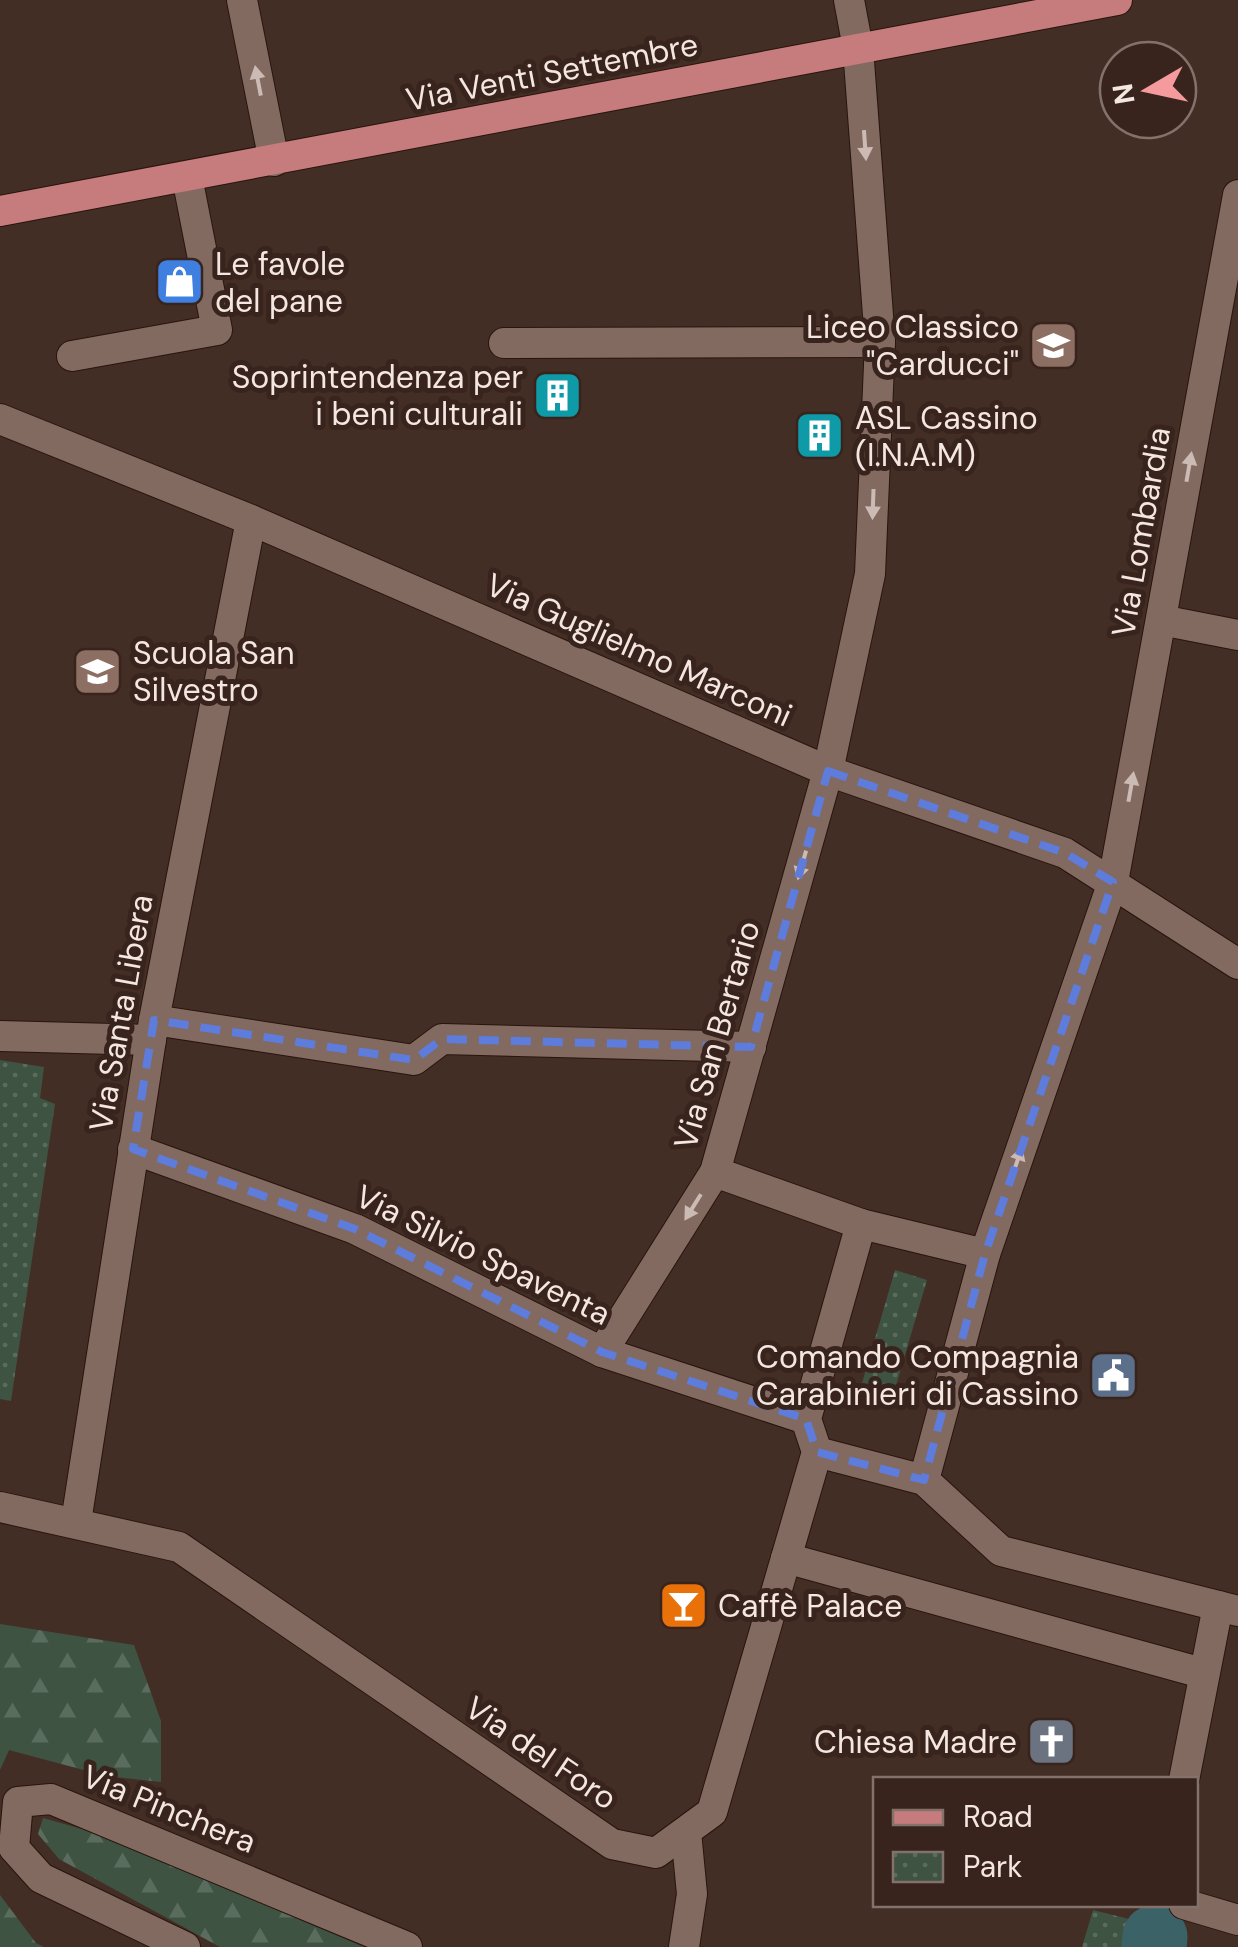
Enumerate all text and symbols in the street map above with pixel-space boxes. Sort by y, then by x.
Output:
street label: Via Venti Settembre [402,23,702,121]
north arrow [1098,40,1198,140]
one-way arrow [250,65,266,96]
text: N [1104,81,1144,107]
one-way arrow [858,130,874,162]
place label: Le favole del pane [215,243,345,322]
shop icon: Le favole del pane [154,256,206,308]
place label: Liceo Classico "Carducci" [806,306,1019,385]
school or university icon: Liceo Classico "Carducci" [1028,319,1080,371]
place label: Soprintendenza per i beni culturali [232,356,523,435]
building icon: Soprintendenza per i beni culturali [532,369,584,421]
place label: ASL Cassino (I.N.A.M) [855,397,1038,476]
building icon: ASL Cassino (I.N.A.M) [794,410,846,462]
street label: Via Lombardia [1102,424,1180,640]
one-way arrow [1181,451,1197,482]
one-way arrow [865,489,881,521]
street label: Via Guglielmo Marconi [480,564,798,736]
place label: Scuola San Silvestro [133,632,295,711]
school or university icon: Scuola San Silvestro [72,645,124,697]
one-way arrow [1124,770,1139,802]
one-way arrow [794,850,809,881]
street label: Via Santa Libera [79,891,163,1135]
street label: Via San Bertario [664,916,770,1154]
one-way arrow [1010,1147,1025,1177]
street label: Via Silvio Spaventa [349,1175,617,1335]
one-way arrow [685,1193,703,1221]
place label: Comando Compagnia Carabinieri di Cassino [756,1336,1079,1415]
public building icon: Comando Compagnia Carabinieri di Cassino [1088,1349,1140,1401]
bar icon: Caffè Palace [657,1580,709,1632]
place label: Caffè Palace [718,1585,902,1627]
street label: Via del Foro [457,1687,625,1819]
church icon: Chiesa Madre [1026,1716,1078,1768]
place label: Chiesa Madre [814,1721,1017,1763]
street label: Via Pinchera [76,1755,262,1863]
legend [873,1777,1198,1907]
text: Road [963,1797,1033,1836]
text: Park [963,1847,1022,1886]

